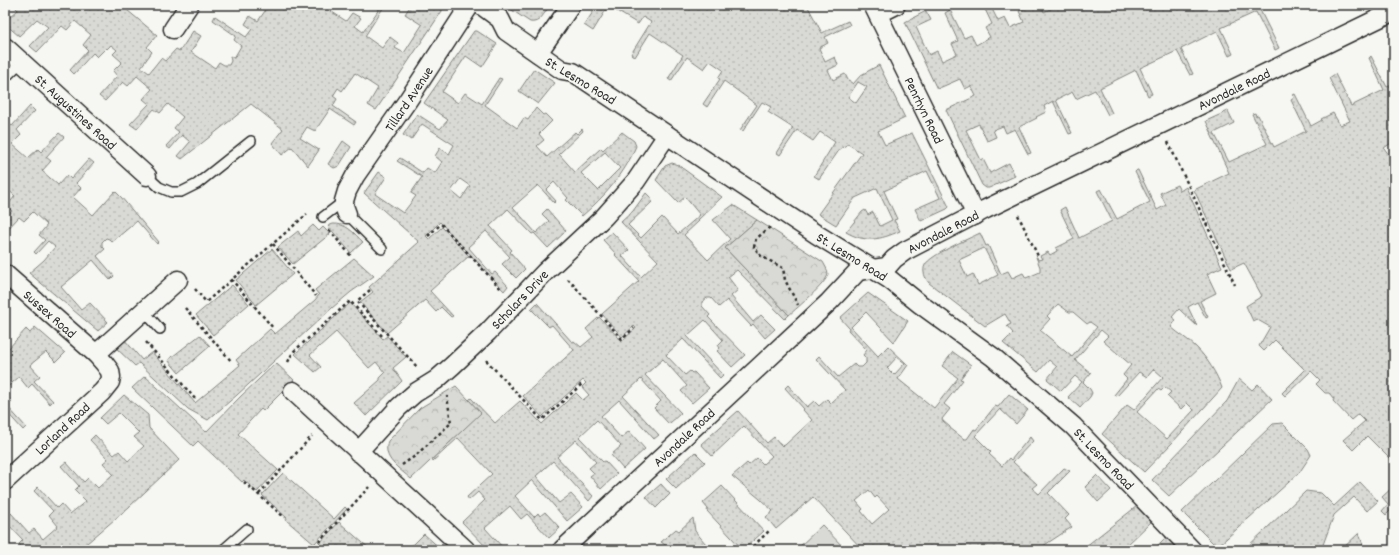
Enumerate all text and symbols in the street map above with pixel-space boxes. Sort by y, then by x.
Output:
street label: St. Lesmo Road [541,53,619,111]
street label: Tillard Avenue [381,63,439,136]
street label: Avondale Road [1195,64,1274,117]
street label: St. Augustines Road [29,71,120,156]
street label: Penrhyn Road [898,74,948,148]
street label: Avondale Road [904,206,983,260]
street label: St. Lesmo Road [812,229,890,288]
street label: Scholars Drive [487,266,554,335]
street label: Sussex Road [18,286,80,344]
street label: Lorland Road [31,398,96,460]
street label: Avondale Road [649,405,720,472]
street label: St. Lesmo Road [1068,424,1138,496]

